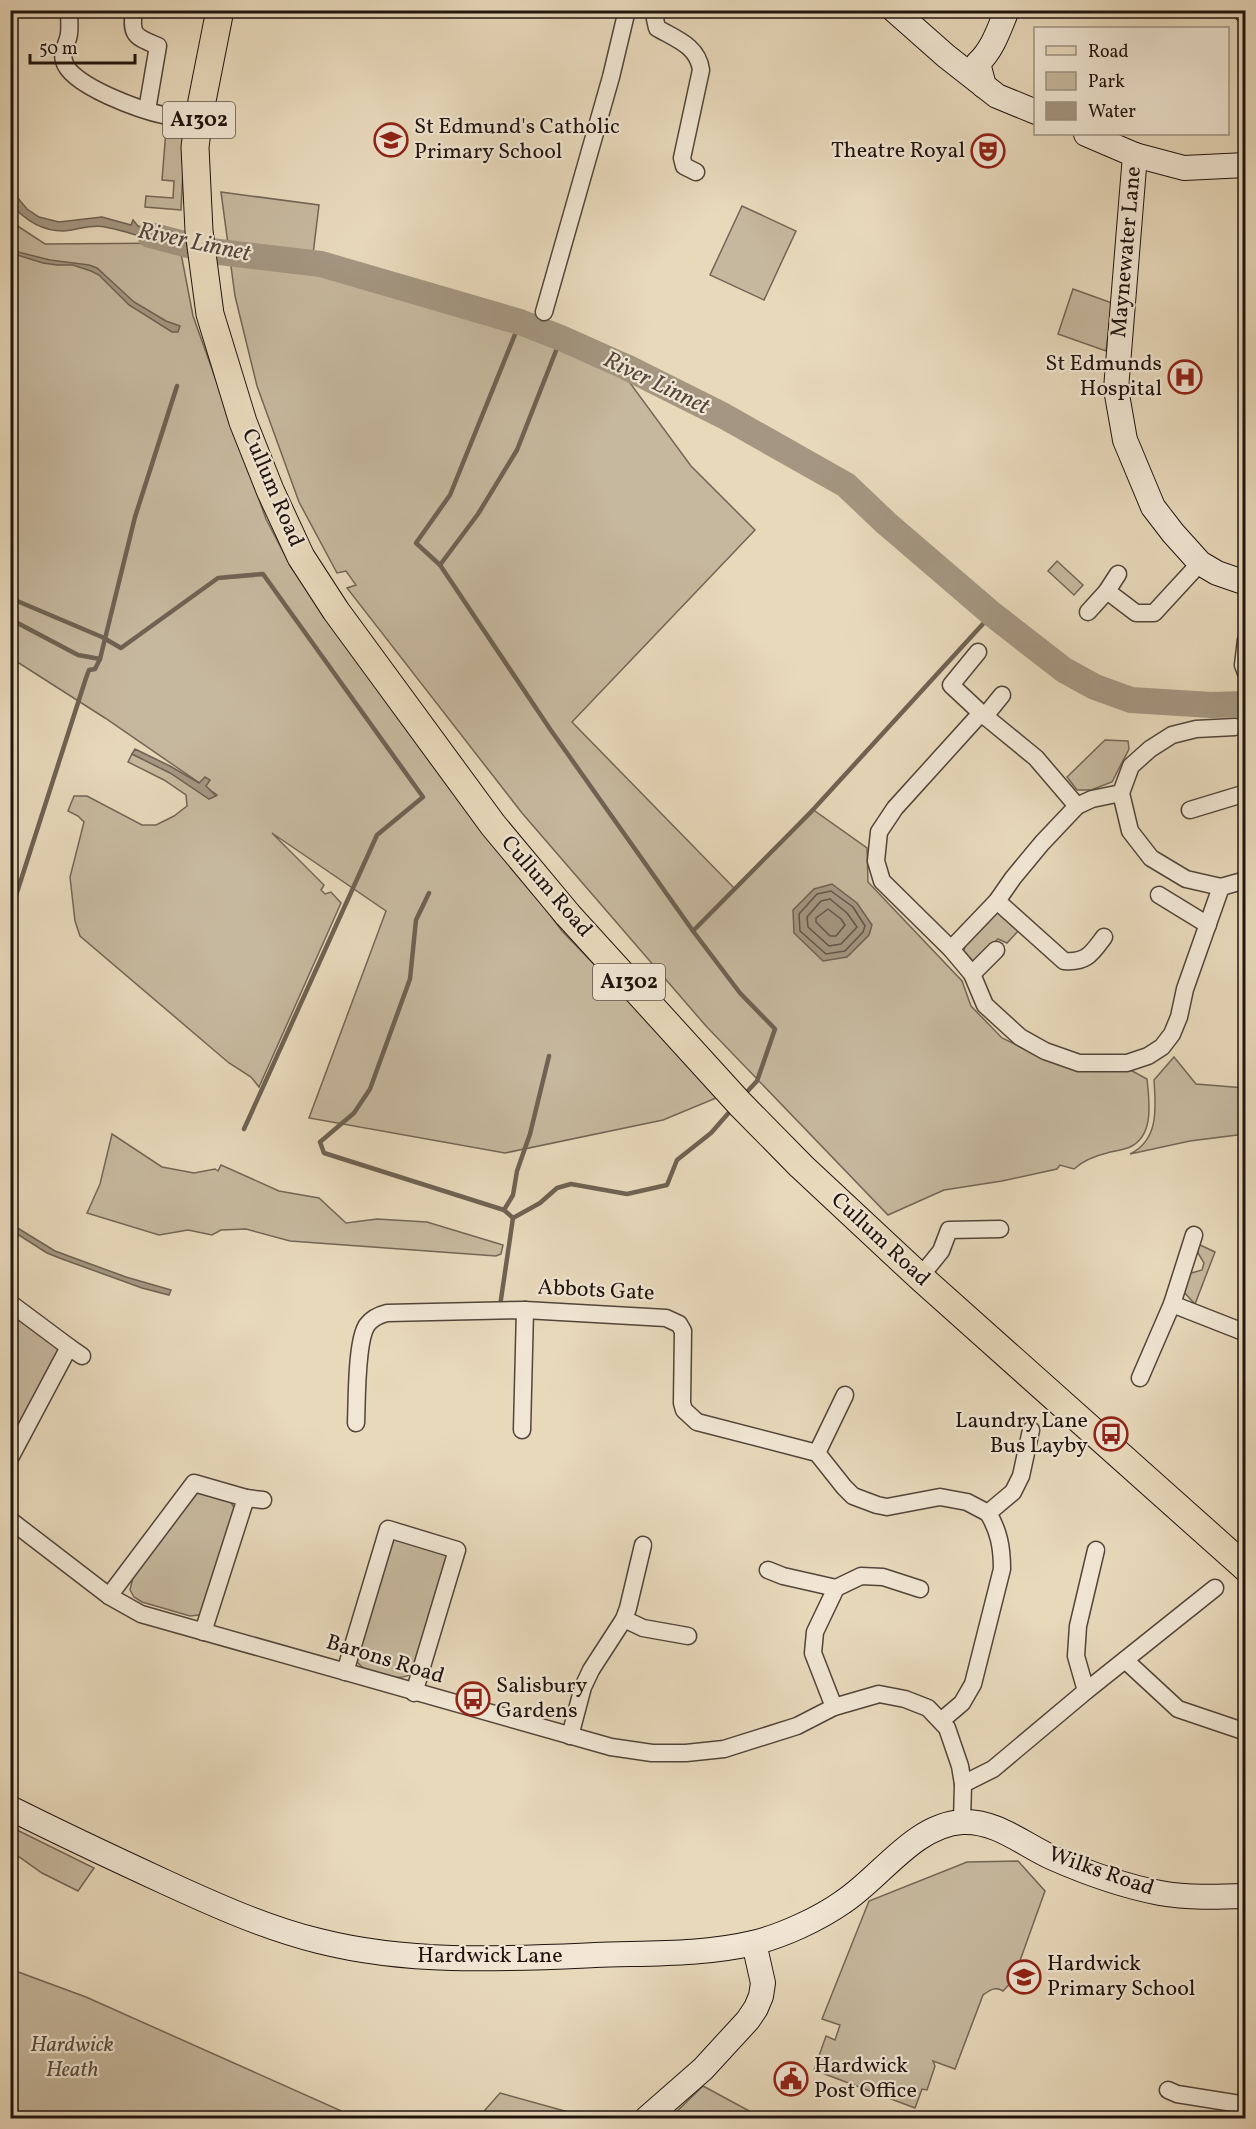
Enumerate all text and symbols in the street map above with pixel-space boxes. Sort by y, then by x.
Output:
scale bar [30,27,135,65]
legend [1034,27,1229,135]
text: 50 m [39,37,78,62]
text: Road [1088,40,1129,65]
text: Park [1088,70,1125,95]
text: Water [1088,100,1136,125]
road number: A1302 [163,102,235,138]
place label: St Edmund's Catholic Primary School [414,112,620,168]
school or university icon: St Edmund's Catholic Primary School [373,122,409,158]
theatre icon: Theatre Royal [970,133,1006,169]
place label: Theatre Royal [831,136,965,167]
street label: Maynewater Lane [1104,165,1150,339]
water label: River Linnet [134,214,255,272]
water label: River Linnet [597,344,716,425]
place label: St Edmunds Hospital [1045,349,1162,405]
hospital icon: St Edmunds Hospital [1167,359,1203,395]
street label: Cullum Road [233,424,311,552]
street label: Cullum Road [493,829,599,945]
road number: A1302 [593,964,665,1000]
street label: Cullum Road [823,1186,937,1294]
street label: Abbots Gate [537,1272,655,1310]
place label: Laundry Lane Bus Layby [955,1406,1088,1462]
bus stop icon: Laundry Lane Bus Layby [1093,1416,1129,1452]
street label: Barons Road [322,1627,448,1693]
place label: Salisbury Gardens [496,1671,587,1727]
bus stop icon: Salisbury Gardens [455,1681,491,1717]
street label: Wilks Road [1044,1839,1158,1905]
street label: Hardwick Lane [417,1941,563,1972]
place label: Hardwick Primary School [1047,1949,1195,2005]
school or university icon: Hardwick Primary School [1006,1959,1042,1995]
park label: Hardwick Heath [30,2030,114,2086]
place label: Hardwick Post Office [814,2051,917,2107]
public building icon: Hardwick Post Office [773,2061,809,2097]

